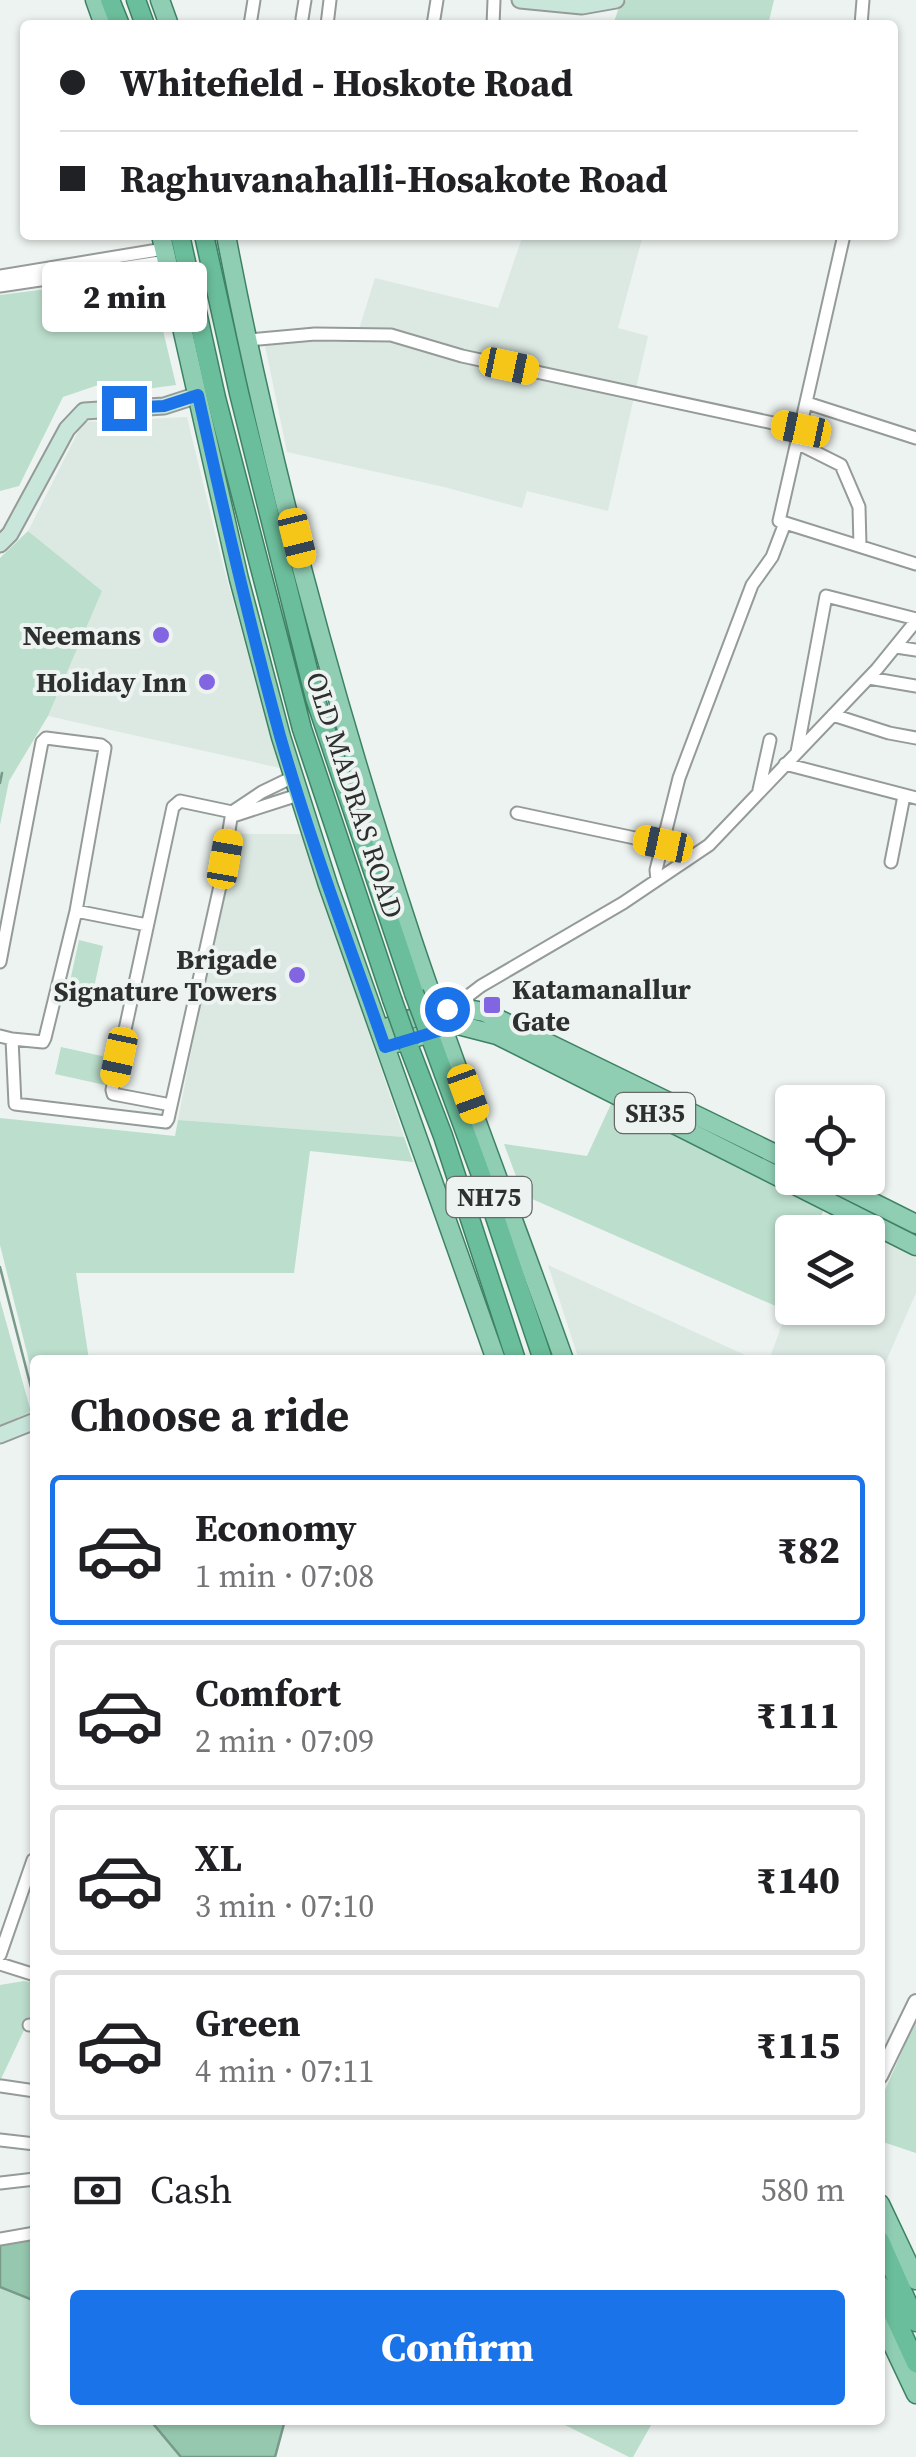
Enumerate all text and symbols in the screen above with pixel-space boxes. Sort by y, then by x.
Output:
text: Whitefield - Hoskote Road [120,57,573,109]
text: Raghuvanahalli-Hosakote Road [120,153,668,205]
callout: 2 min [42,263,206,333]
text: 2 min [83,275,166,319]
car [477,345,541,387]
route end [102,386,147,431]
car [769,408,833,450]
car [275,505,319,571]
place label: Neemans [23,616,141,654]
marker: Neemans [150,624,172,646]
place label: Holiday Inn [36,663,187,701]
street label: OLD MADRAS ROAD [297,667,413,923]
marker: Holiday Inn [196,671,218,693]
car [631,823,695,865]
car [205,827,245,891]
place label: Brigade Signature Towers [53,940,277,1010]
marker: Brigade Signature Towers [286,964,308,986]
place label: Katamanallur Gate [512,970,691,1040]
route start [425,987,470,1032]
marker: Katamanallur Gate [481,994,503,1016]
car [98,1025,140,1089]
car [444,1061,492,1127]
map controls [775,1085,885,1325]
button: locate [775,1085,885,1195]
road number: SH35 [615,1093,695,1133]
road number: NH75 [446,1177,532,1217]
button: layers [775,1215,885,1325]
text: Choose a ride [70,1384,349,1446]
text: Economy [195,1502,357,1554]
icon: car [75,1505,165,1595]
text: ₹82 [777,1524,840,1576]
text: 1 min · 07:08 [195,1554,374,1598]
text: Comfort [195,1667,341,1719]
icon: car [75,1670,165,1760]
text: ₹111 [756,1689,840,1741]
text: 2 min · 07:09 [195,1719,374,1763]
text: XL [195,1832,242,1884]
icon: car [75,1835,165,1925]
text: ₹140 [756,1854,840,1906]
text: 3 min · 07:10 [195,1884,374,1928]
text: Green [195,1997,301,2049]
icon: car [75,2000,165,2090]
text: ₹115 [756,2019,840,2071]
text: 4 min · 07:11 [195,2049,374,2093]
icon: cash [70,2163,125,2218]
text: Cash [150,2164,232,2216]
text: 580 m [761,2168,845,2212]
button: Confirm [70,2290,845,2405]

